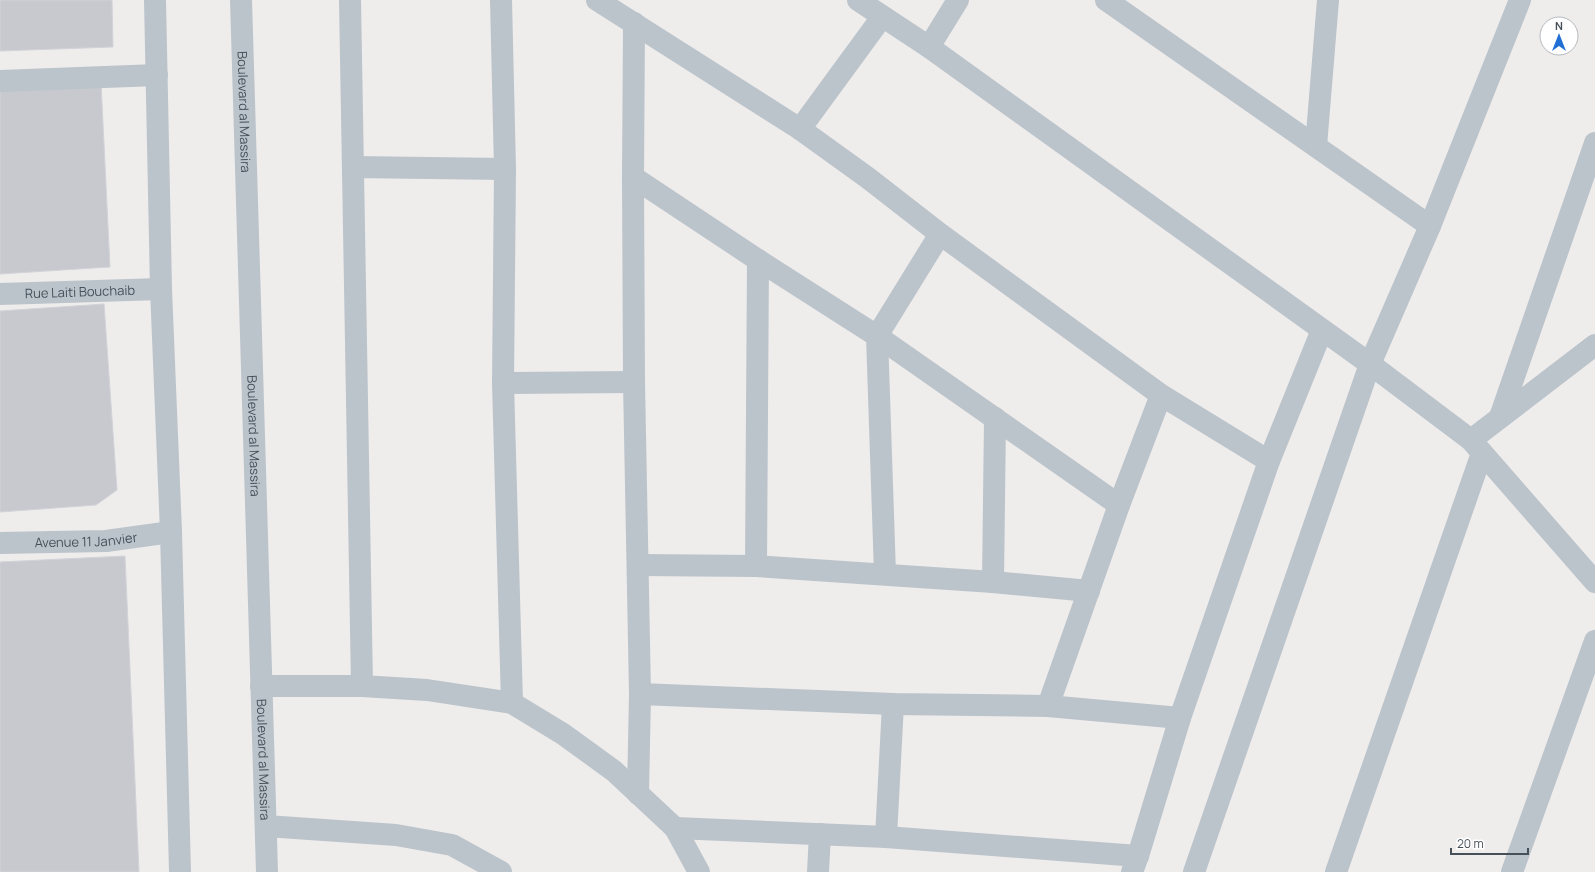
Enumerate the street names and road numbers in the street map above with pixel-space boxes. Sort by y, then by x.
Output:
street label: Boulevard al Massira [234,51,255,173]
street label: Rue Laiti Bouchaib [25,281,136,302]
street label: Boulevard al Massira [243,375,265,497]
street label: Avenue 11 Janvier [34,528,139,551]
street label: Boulevard al Massira [253,699,274,821]

